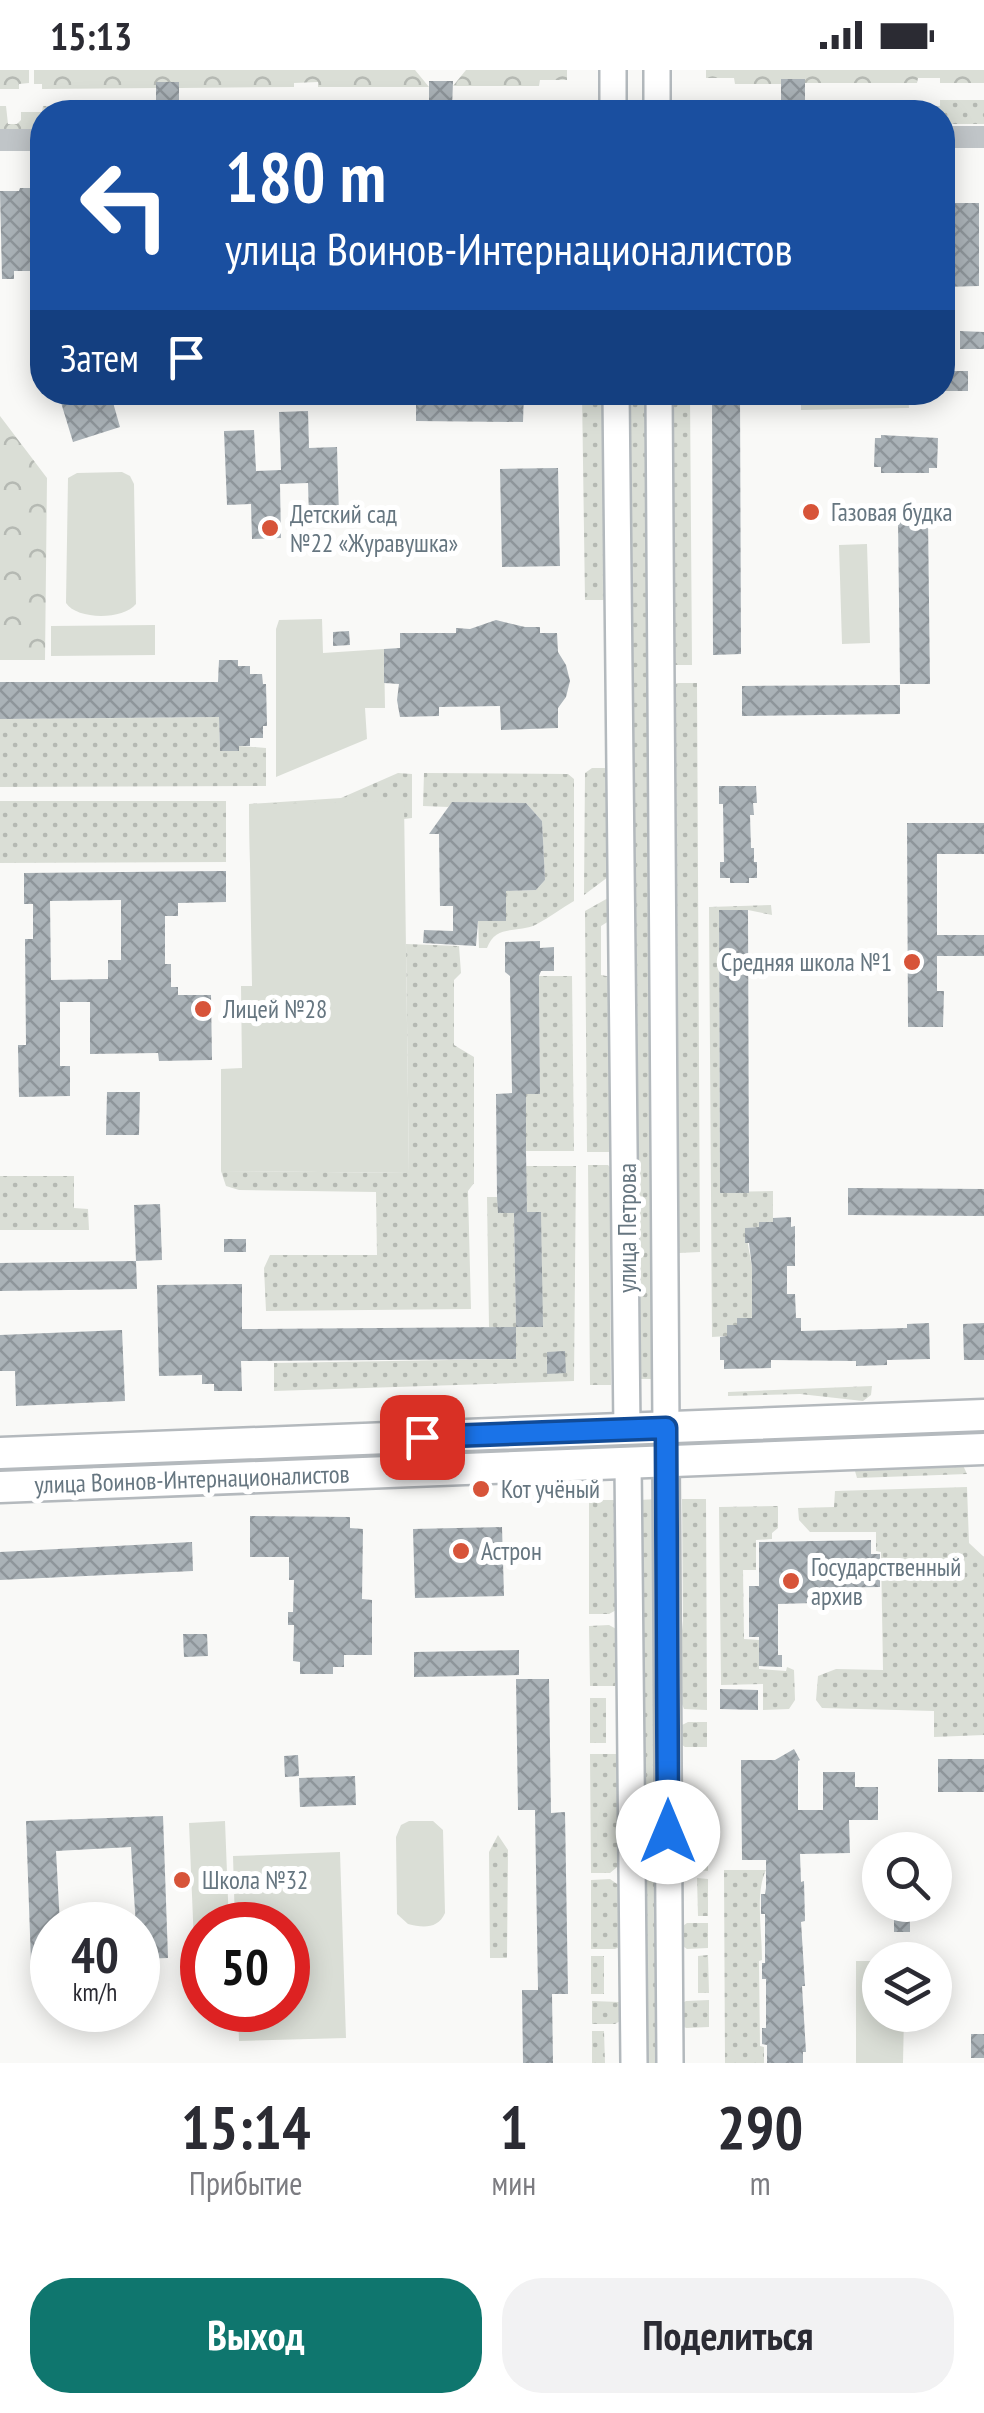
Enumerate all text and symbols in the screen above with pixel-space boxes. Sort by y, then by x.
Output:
text: 15:13 [50,11,132,60]
text: 180 m [225,131,386,221]
icon: left [60,140,190,270]
text: улица Воинов-Интернационалистов [225,219,793,277]
icon: arrive [159,330,214,385]
text: Затем [60,333,139,382]
place label: Газовая будка [831,496,953,528]
place label: Детский сад №22 «Журавушка» [290,498,458,559]
marker: Газовая будка [800,501,822,523]
marker: Детский сад №22 «Журавушка» [259,517,281,539]
place label: Средняя школа №1 [721,946,892,978]
marker: Средняя школа №1 [901,951,923,973]
place label: Лицей №28 [222,993,327,1025]
marker: Лицей №28 [192,998,214,1020]
street label: улица Петрова [611,1163,643,1293]
pin [380,1395,465,1480]
icon: arrive [395,1410,450,1465]
street label: улица Воинов-Интернационалистов [34,1458,350,1500]
place label: Кот учёный [501,1473,600,1505]
marker: Кот учёный [470,1478,492,1500]
place label: Астрон [481,1535,542,1567]
marker: Астрон [450,1540,472,1562]
place label: Государственный архив [811,1551,961,1612]
marker: Государственный архив [780,1570,802,1592]
position arrow [616,1780,720,1884]
map controls [862,1832,952,2032]
button: search [862,1832,952,1922]
place label: Школа №32 [202,1864,308,1896]
marker: Школа №32 [171,1869,193,1891]
speed limit sign: 50 [180,1902,310,2032]
text: 40 [71,1922,119,1987]
button: layers [862,1942,952,2032]
text: km/h [73,1976,117,2008]
text: 15:14 [181,2088,311,2166]
text: 1 [500,2088,528,2166]
text: 290 [717,2088,803,2166]
text: Прибытие [189,2162,302,2204]
text: мин [492,2162,536,2204]
text: m [750,2162,770,2204]
button: Выход [30,2278,482,2393]
button: Поделиться [502,2278,954,2393]

